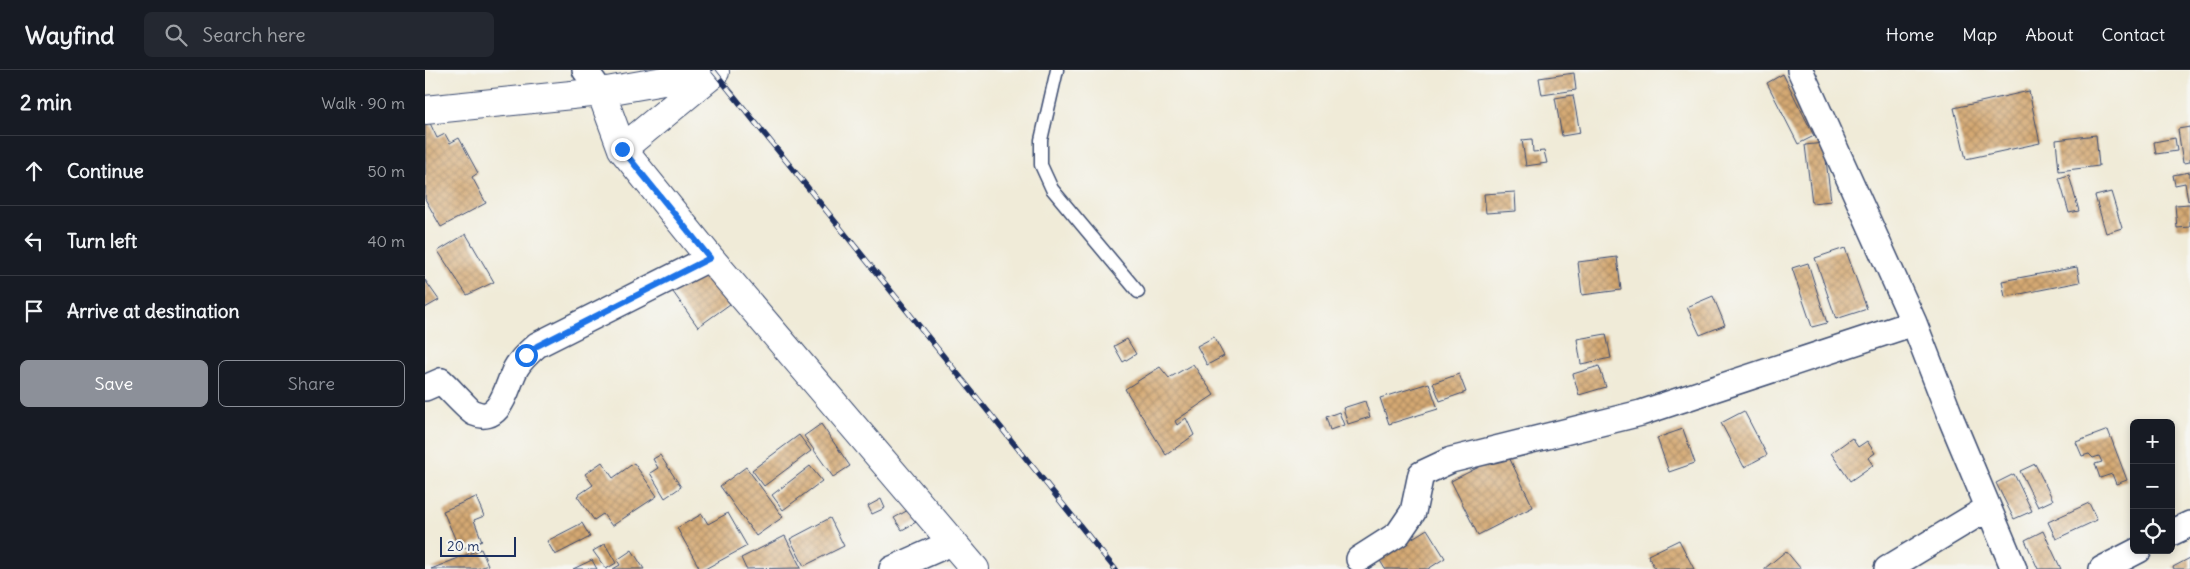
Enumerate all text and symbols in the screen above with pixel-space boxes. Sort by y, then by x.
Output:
search box [144,12,494,57]
text: Wayfind [25,20,114,50]
icon: search [162,21,190,49]
text: Search here [202,23,306,47]
text: Home [1886,23,1934,46]
text: Map [1962,23,1997,46]
text: About [2025,23,2073,46]
text: Contact [2101,23,2165,46]
text: 2 min [20,89,72,116]
text: Walk · 90 m [321,93,405,113]
route end [611,138,634,161]
icon: ahead [20,157,48,185]
text: Continue [67,159,144,183]
text: 50 m [367,161,405,181]
icon: left [20,227,48,255]
text: Turn left [67,229,137,253]
text: 40 m [367,231,405,251]
icon: arrive [20,297,48,325]
text: Arrive at destination [67,299,240,323]
route start [515,344,538,367]
button: Save [20,360,208,407]
button: Share [218,360,405,407]
map controls [2130,419,2175,554]
button: + [2130,419,2175,464]
button: − [2130,464,2175,509]
button: locate [2130,509,2175,554]
scale bar [440,534,516,557]
text: 20 m [447,537,480,555]

